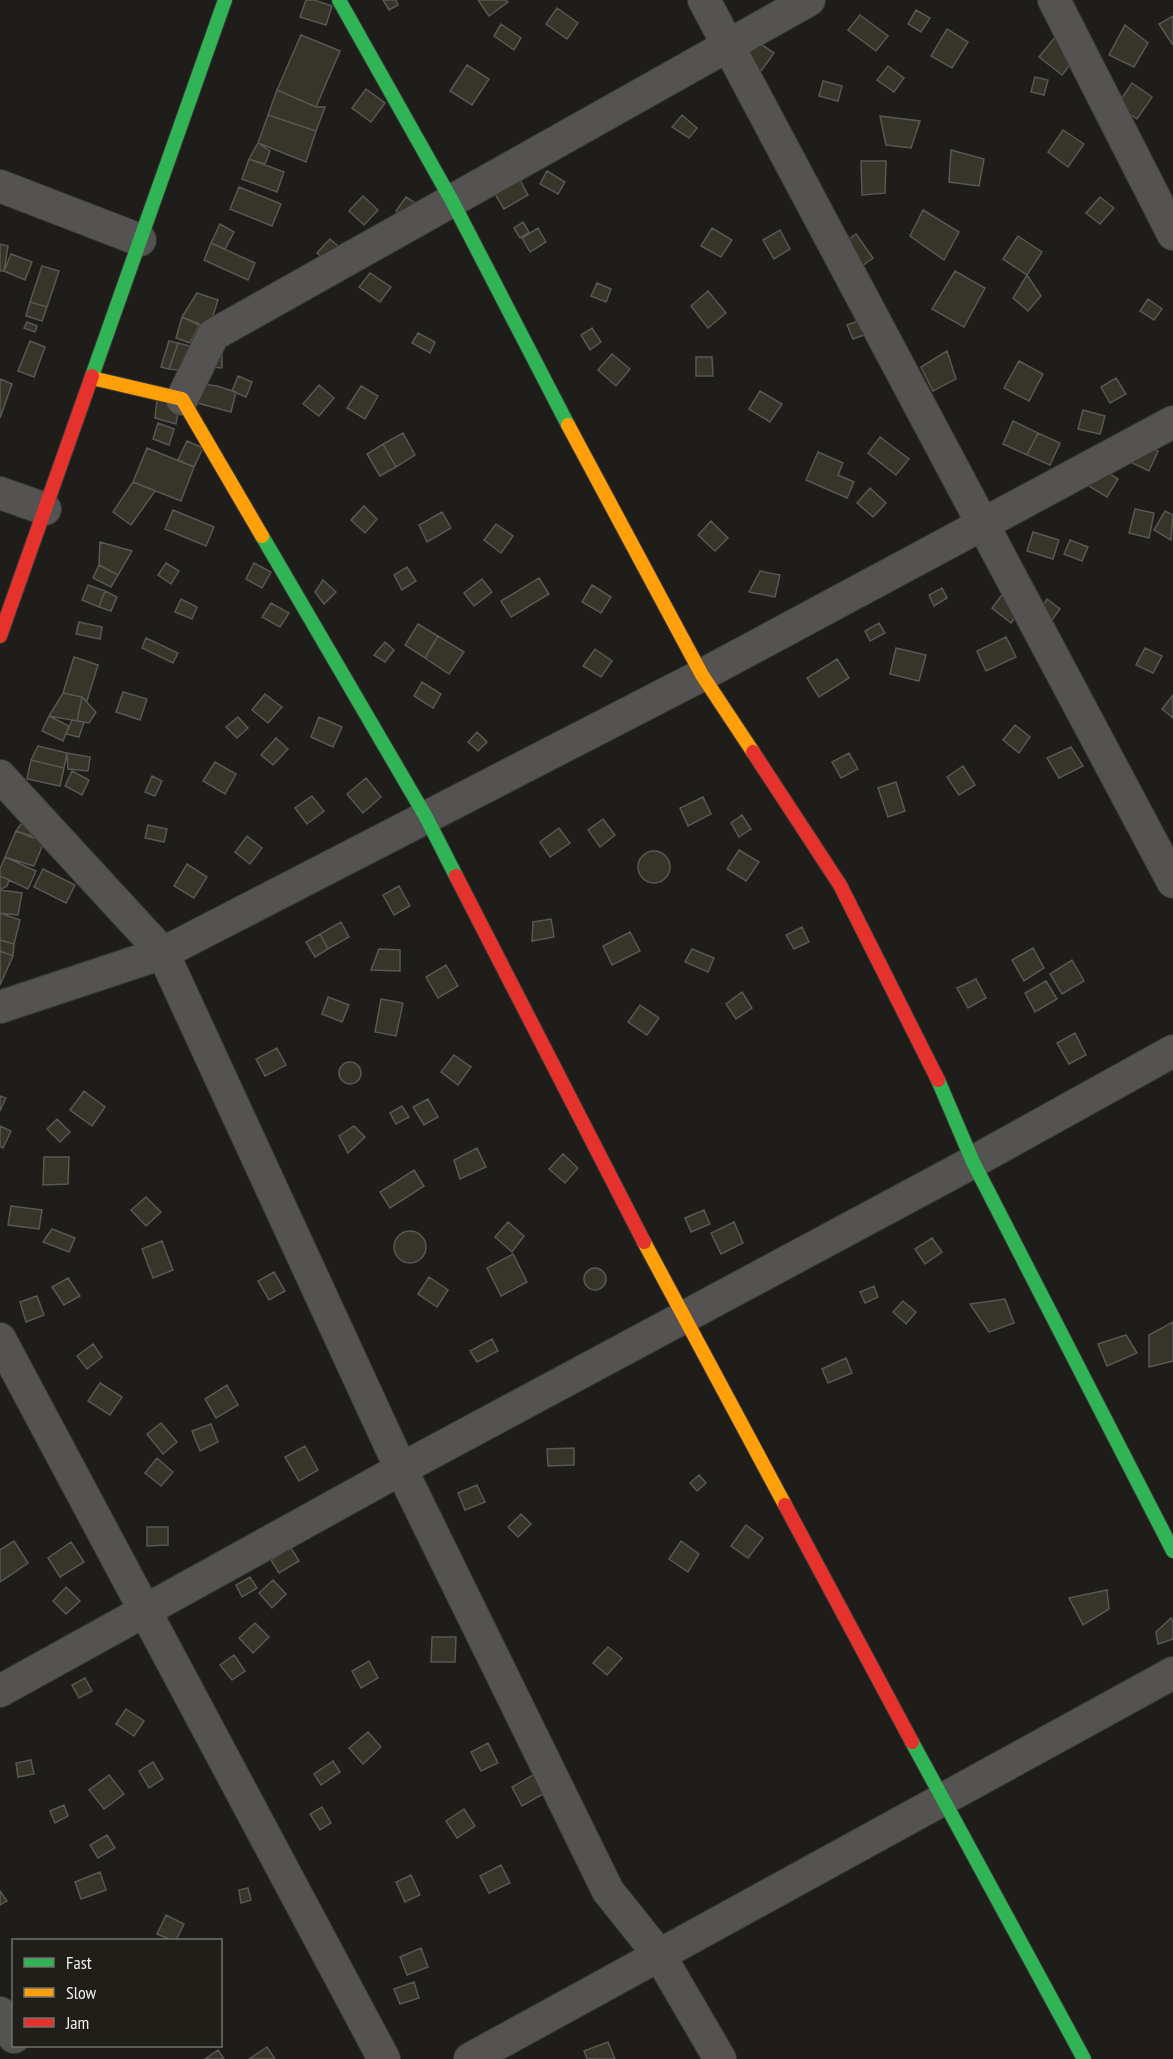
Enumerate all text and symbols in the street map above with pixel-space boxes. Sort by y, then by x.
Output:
legend [12,1939,222,2047]
text: Fast [66,1951,92,1974]
text: Slow [66,1981,97,2004]
text: Jam [65,2011,89,2034]

